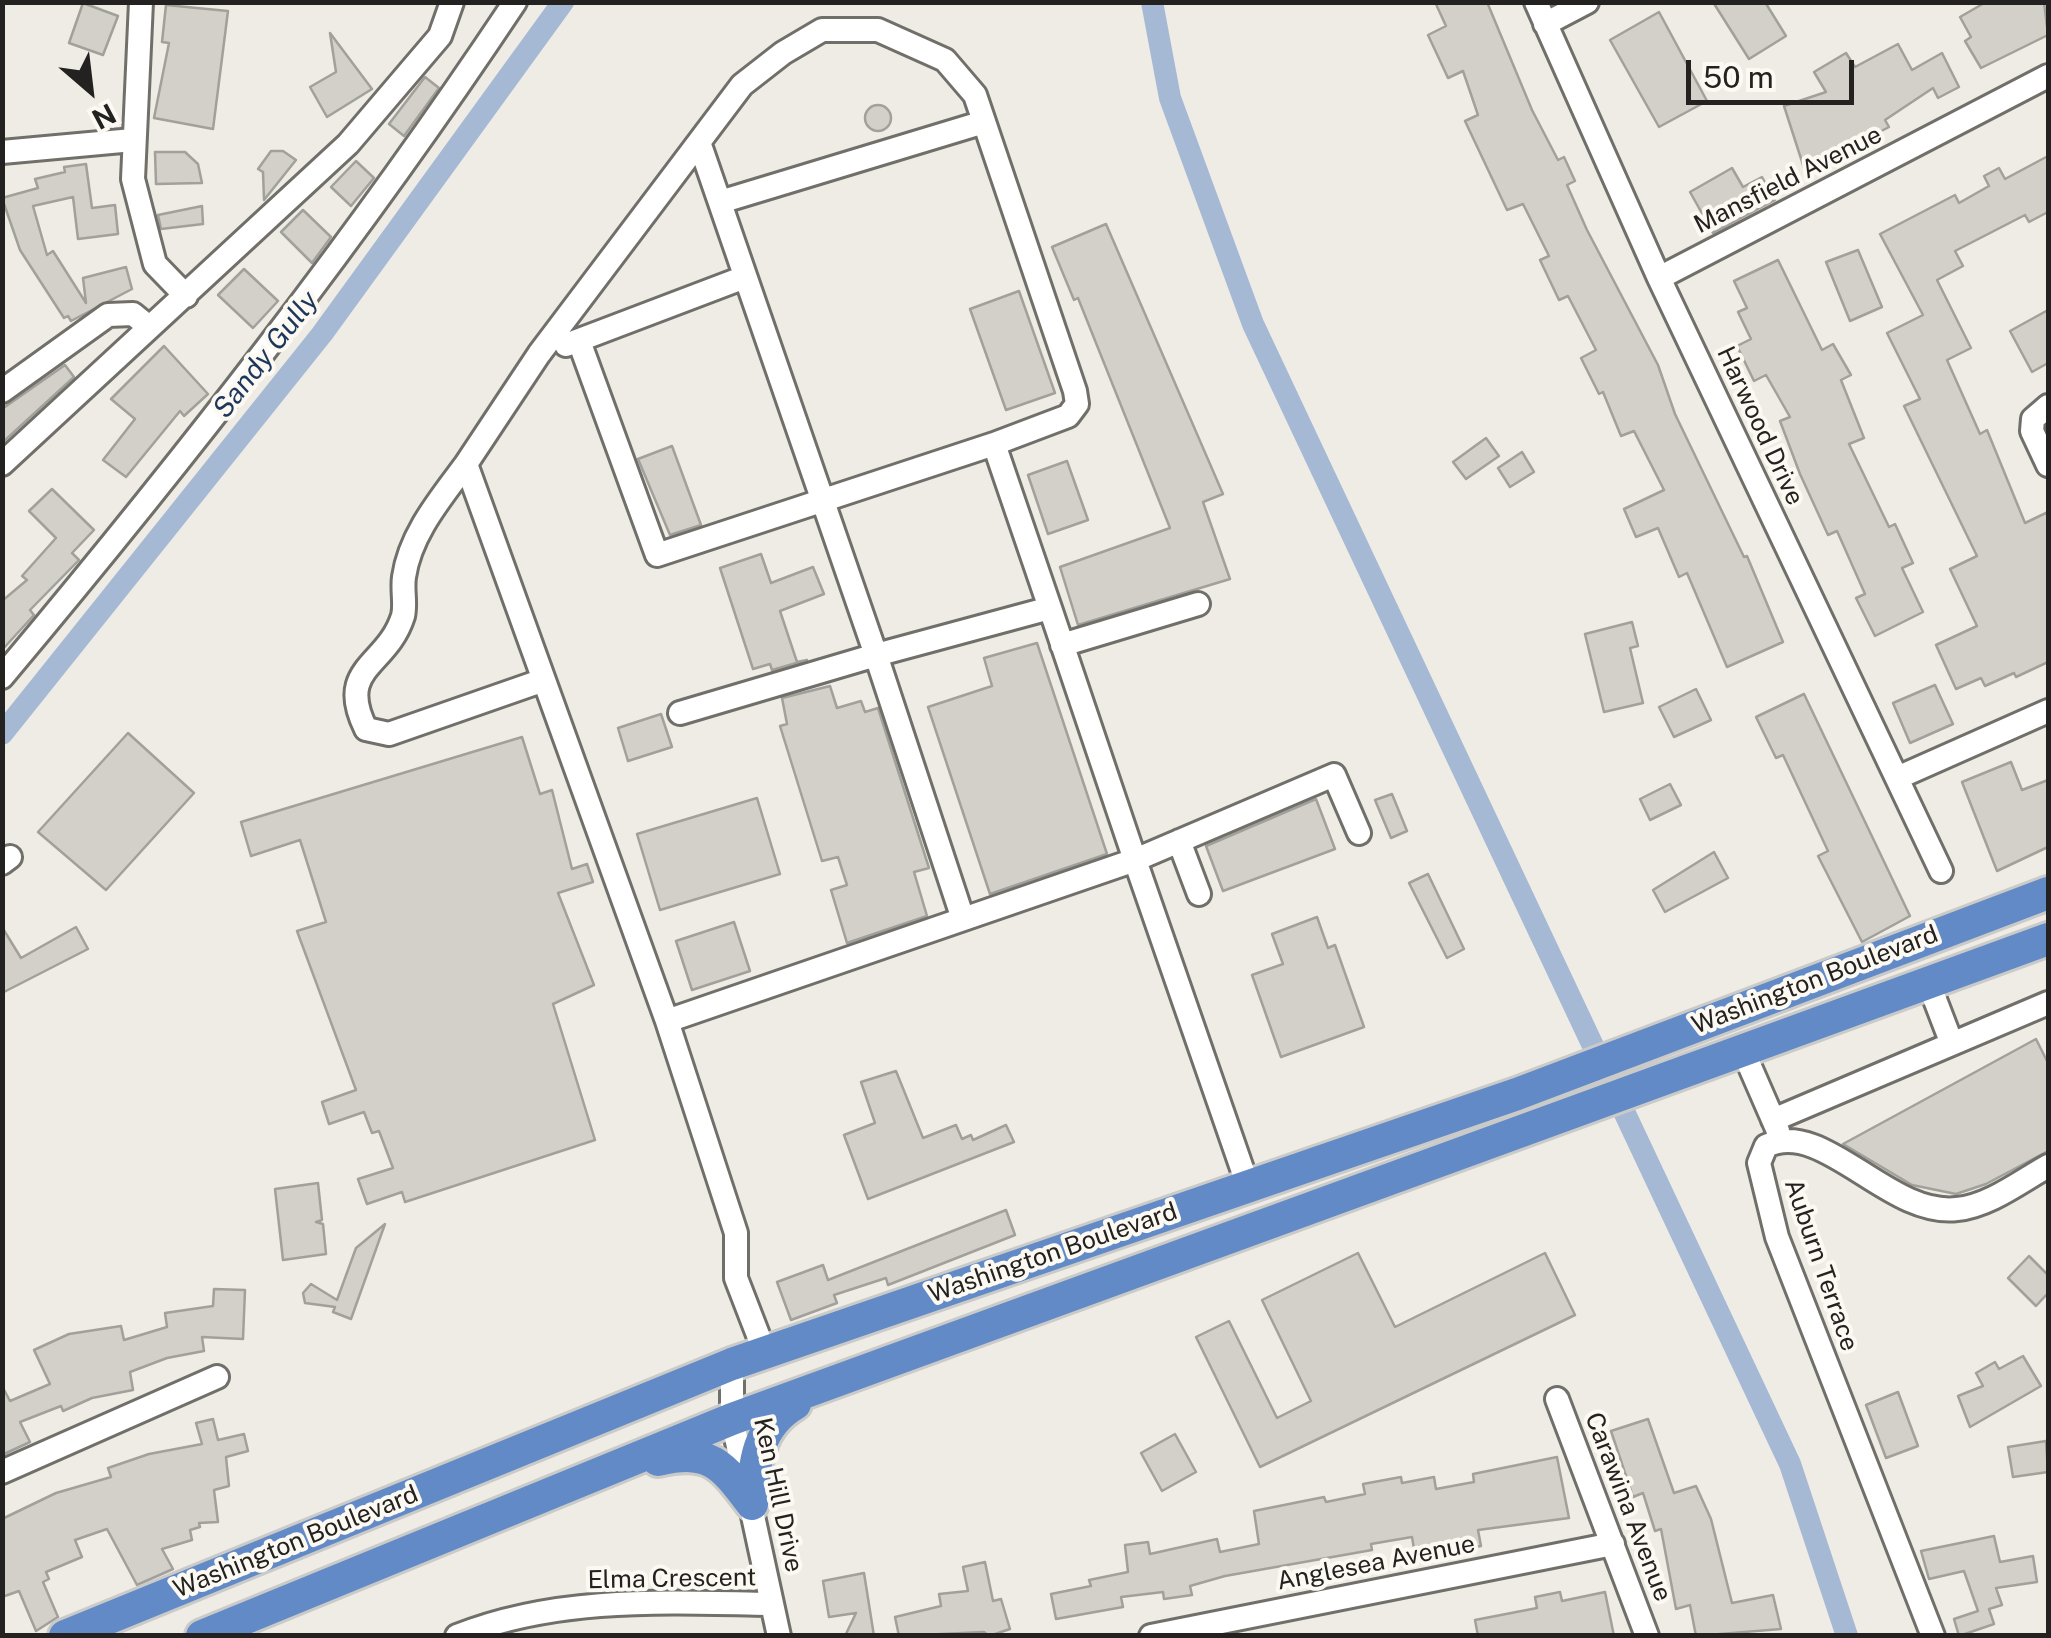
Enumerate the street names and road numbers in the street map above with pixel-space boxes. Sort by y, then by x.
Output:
street label: Mansfield Avenue [1689,120,1887,240]
street label: Harwood Drive [1710,342,1810,510]
street label: Washington Boulevard [1688,919,1942,1041]
street label: Auburn Terrace [1778,1175,1864,1355]
street label: Washington Boulevard [925,1196,1181,1310]
street label: Carawina Avenue [1578,1408,1678,1606]
street label: Ken Hill Drive [747,1415,809,1575]
street label: Washington Boulevard [169,1479,423,1605]
street label: Anglesea Avenue [1274,1529,1478,1597]
street label: Elma Crescent [587,1563,757,1595]

